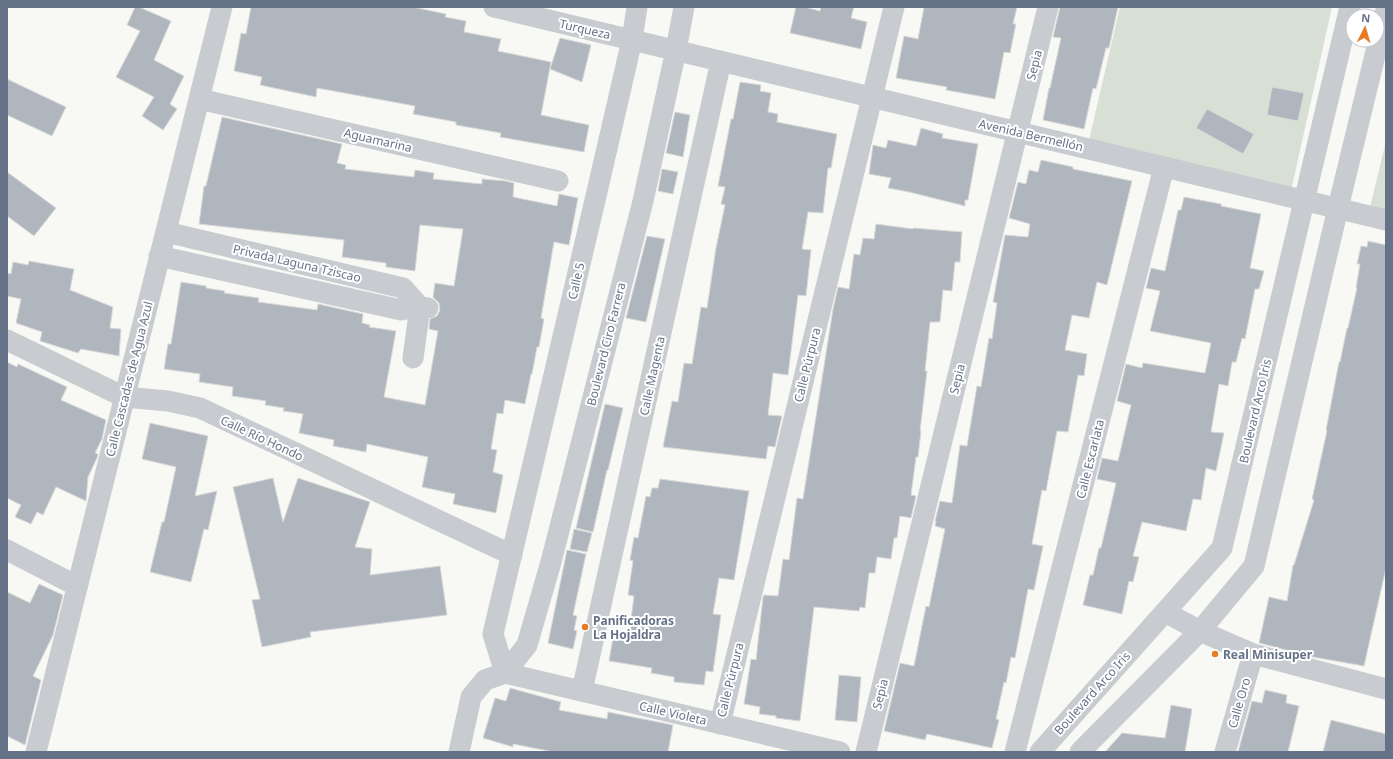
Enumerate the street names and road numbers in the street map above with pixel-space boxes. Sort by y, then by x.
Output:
street label: Turqueza [558,15,612,43]
street label: Sepia [1022,48,1046,82]
street label: Avenida Bermellón [977,115,1085,155]
street label: Aguamarina [342,124,414,156]
street label: Privada Laguna Tziscao [231,240,363,286]
street label: Calle 5 [564,261,589,301]
street label: Boulevard Ciro Farrera [582,280,630,408]
street label: Calle Cascadas de Agua Azul [101,300,157,458]
street label: Calle Púrpura [790,326,824,404]
street label: Calle Magenta [635,335,669,417]
street label: Boulevard Arco Iris [1235,357,1275,465]
street label: Sepia [945,362,969,396]
street label: Calle Río Hondo [218,411,306,465]
street label: Calle Escarlata [1072,418,1108,500]
street label: Calle Púrpura [713,641,747,719]
street label: Boulevard Arco Iris [1050,648,1134,738]
street label: Calle Oro [1224,676,1254,730]
street label: Sepia [868,677,892,711]
street label: Calle Violeta [638,697,708,729]

